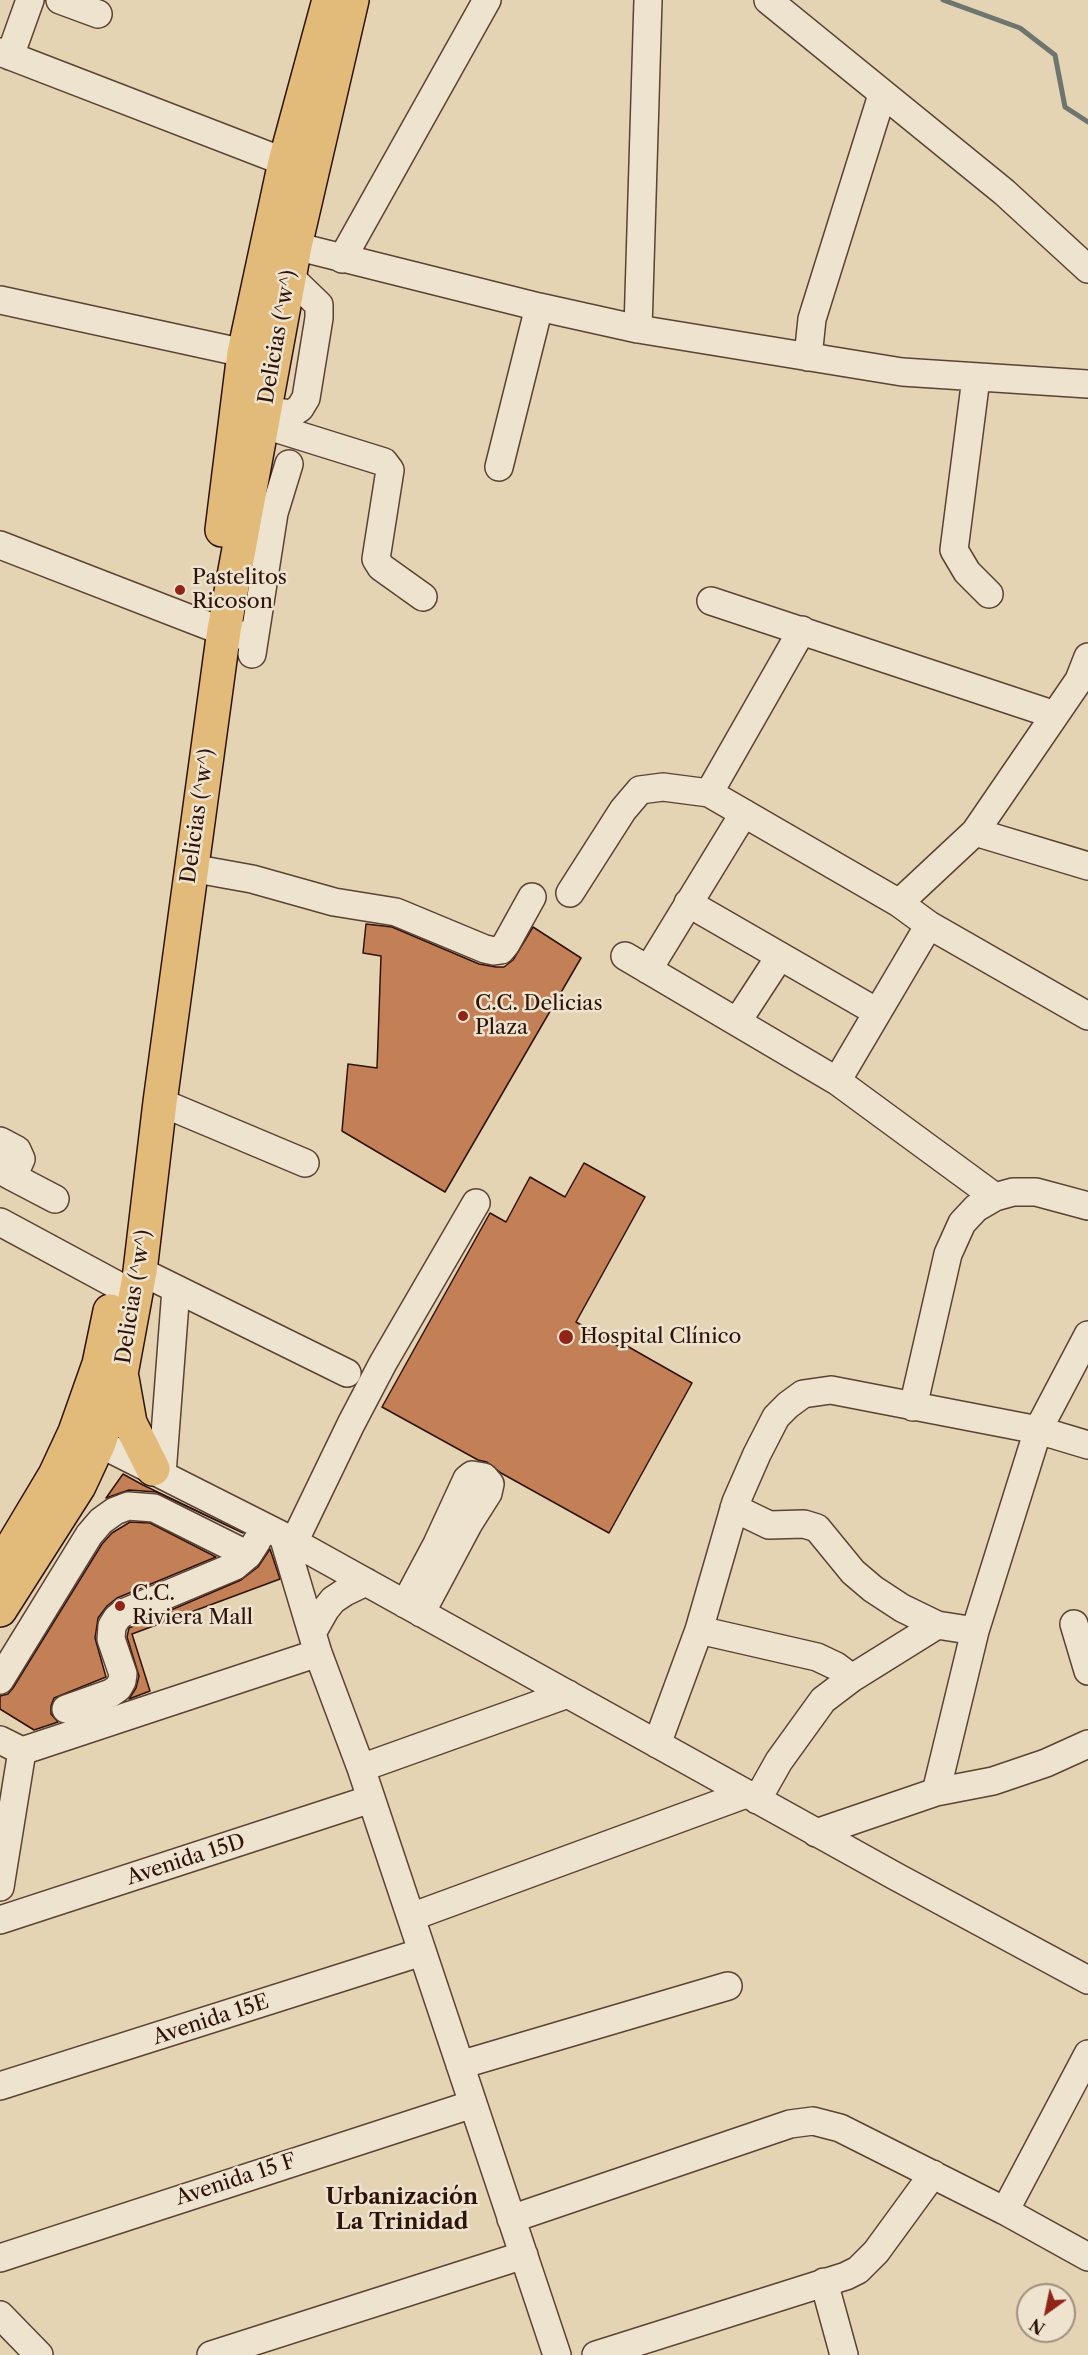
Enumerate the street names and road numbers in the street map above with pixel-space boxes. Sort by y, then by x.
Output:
street label: Delicias (^w^) [254,268,302,406]
street label: Delicias (^w^) [176,747,220,885]
street label: Delicias (^w^) [111,1228,157,1366]
street label: Avenida 15D [124,1829,248,1891]
street label: Avenida 15E [150,1989,272,2051]
street label: Avenida 15 F [173,2149,299,2211]

